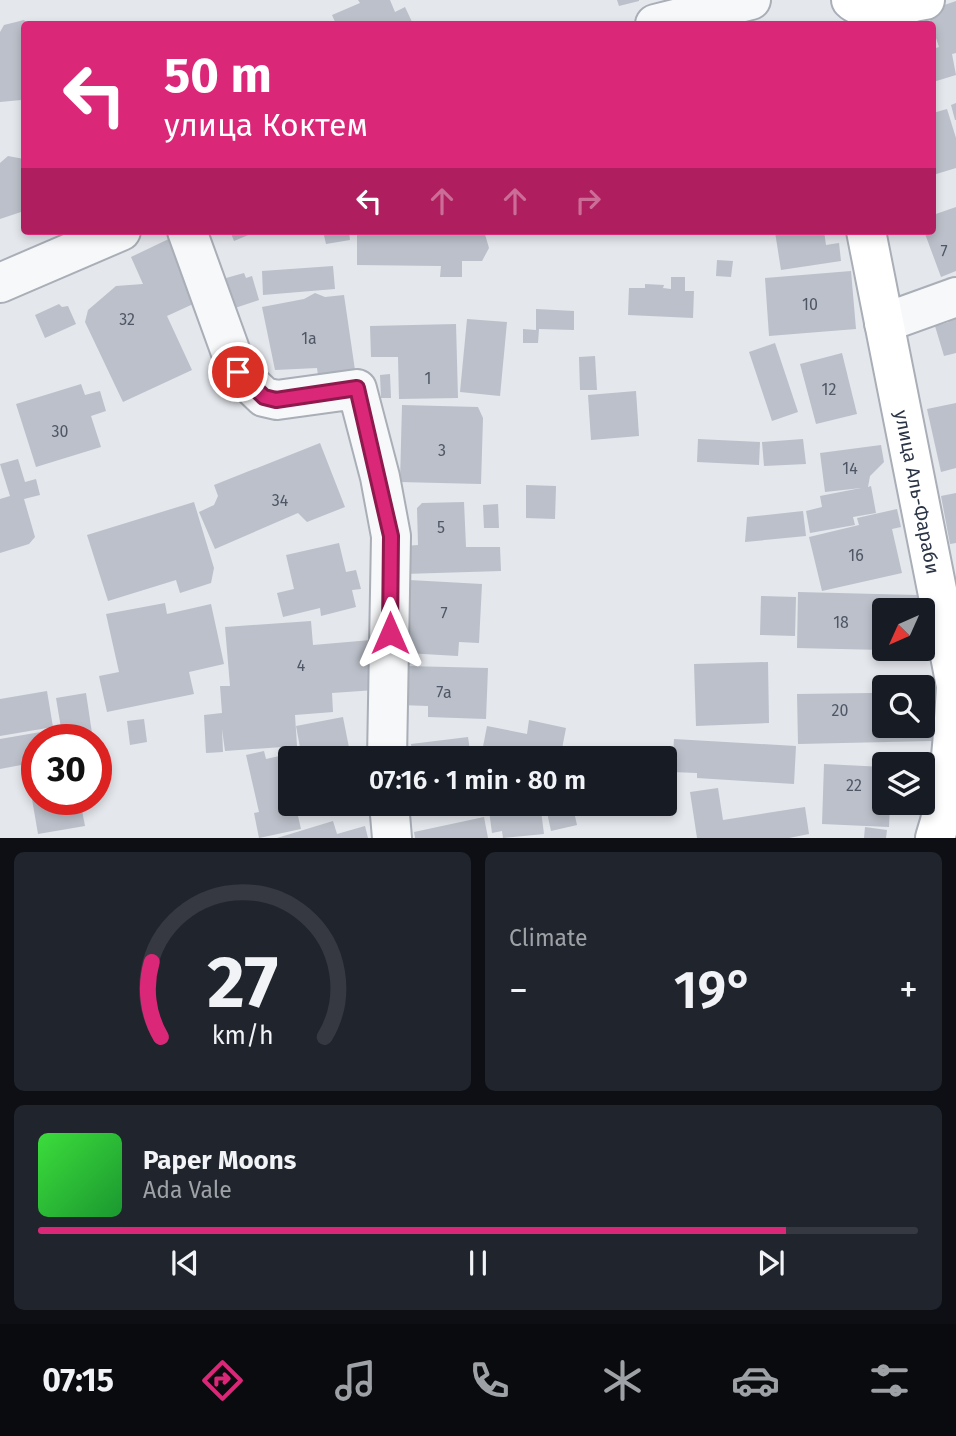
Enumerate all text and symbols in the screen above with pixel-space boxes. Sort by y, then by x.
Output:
text: 50 m [164,46,272,105]
icon: left [49,49,140,140]
text: улица Коктем [164,106,368,144]
icon: left [350,182,388,220]
icon: ahead [423,182,461,220]
icon: ahead [496,182,534,220]
icon: right [569,182,607,220]
house number: 7 [940,242,948,261]
house number: 10 [802,295,818,314]
house number: 32 [119,310,135,329]
house number: 1а [301,329,317,348]
pin [208,342,268,402]
icon: arrive [219,353,257,391]
house number: 1 [425,369,431,388]
house number: 12 [822,380,836,399]
street label: улица Аль-Фараби [890,408,945,576]
house number: 30 [52,422,69,441]
house number: 3 [438,441,446,460]
house number: 14 [842,459,858,478]
house number: 34 [272,491,289,510]
house number: 5 [437,518,445,537]
house number: 16 [848,546,864,565]
position arrow [353,596,427,670]
north arrow [872,598,934,662]
map controls [872,598,935,815]
house number: 7 [440,604,448,623]
house number: 18 [833,613,849,632]
house number: 4 [297,656,306,675]
button: search [872,675,935,738]
house number: 7а [436,683,452,702]
house number: 20 [832,701,848,720]
speed limit sign: 30 [21,724,112,815]
button: layers [872,752,935,815]
text: 07:16 · 1 min · 80 m [369,765,586,796]
house number: 22 [846,776,862,795]
text: Climate [509,924,588,952]
text: 27 [207,940,278,1027]
text: 19° [674,959,753,1022]
text: − [509,967,528,1013]
text: + [899,967,918,1013]
text: km/h [212,1021,273,1051]
text: Paper Moons [143,1145,296,1176]
text: Ada Vale [143,1176,232,1204]
icon: previous [166,1244,204,1282]
icon: pause [459,1244,497,1282]
icon: next [752,1244,790,1282]
icon: directions [198,1356,247,1405]
icon: music [331,1356,380,1405]
icon: phone [465,1356,514,1405]
icon: climate [598,1356,647,1405]
icon: car [731,1356,780,1405]
icon: filters [865,1356,914,1405]
text: 07:15 [42,1361,114,1399]

